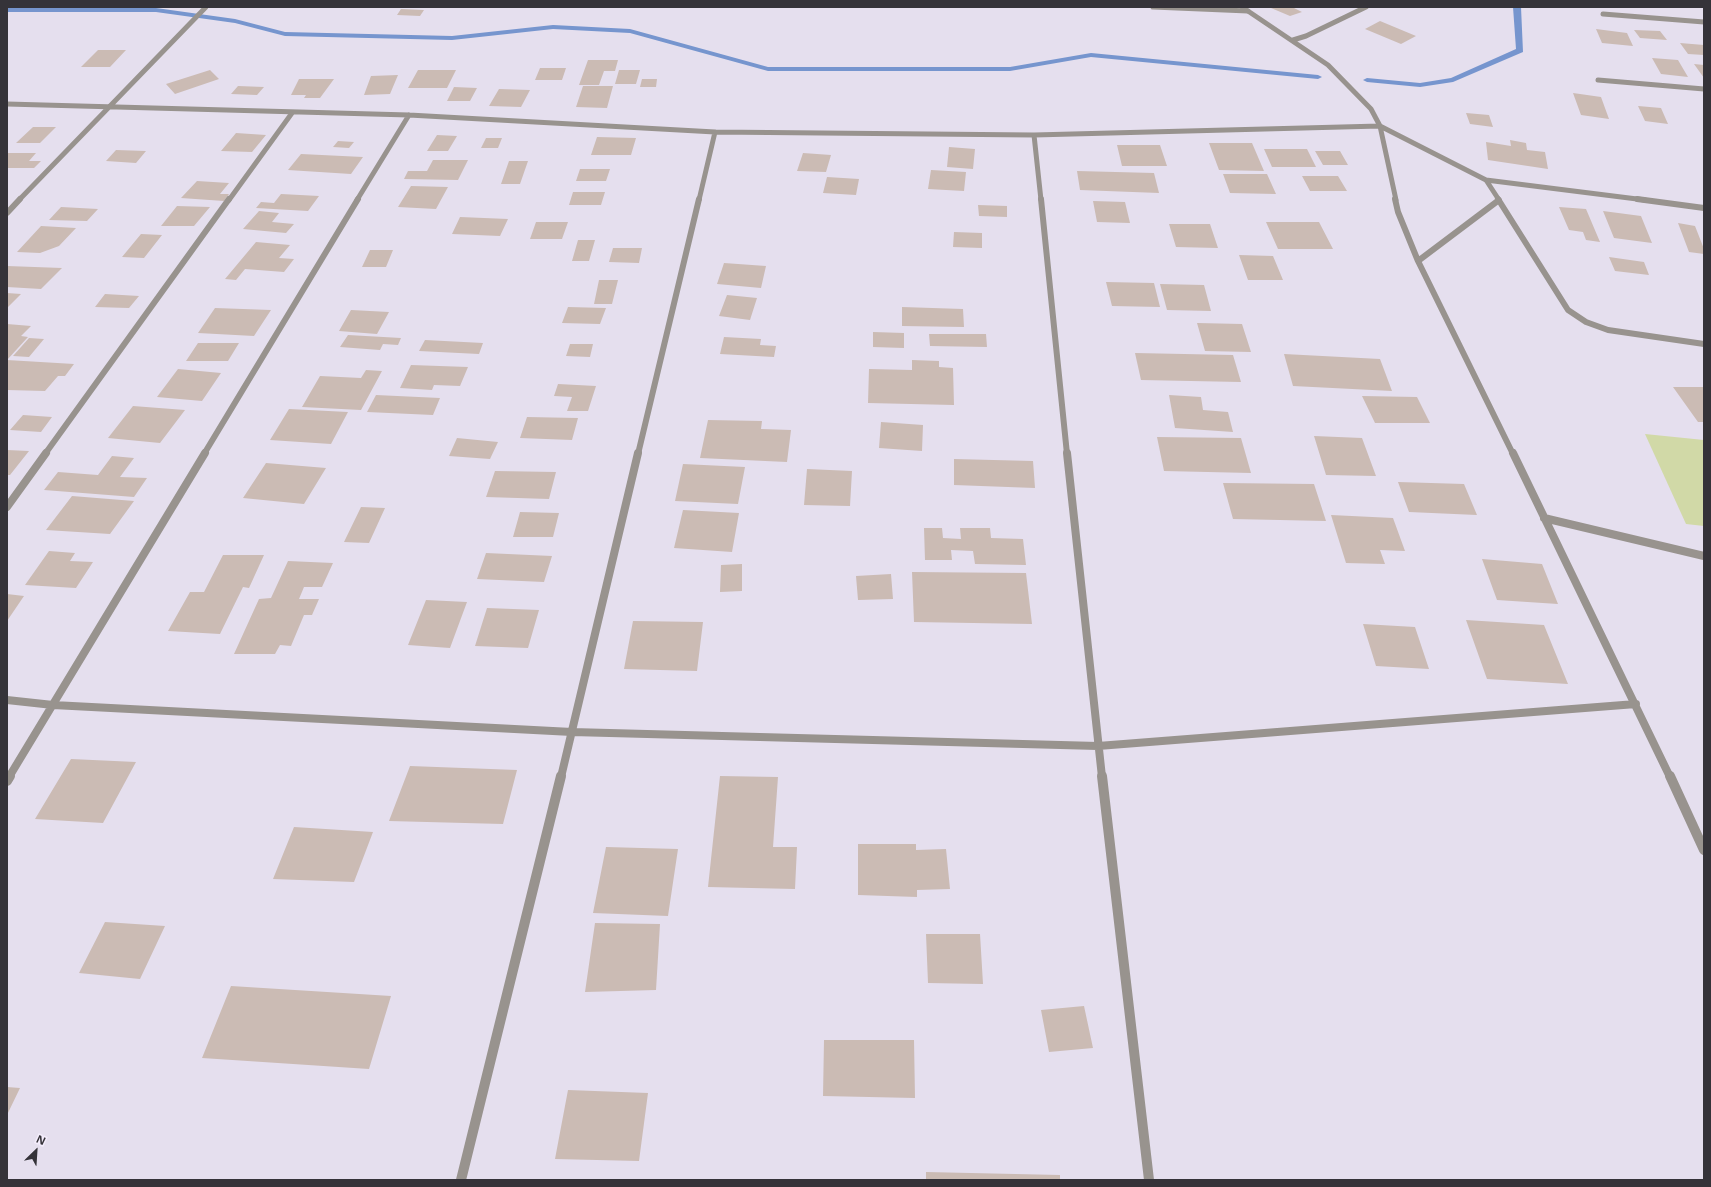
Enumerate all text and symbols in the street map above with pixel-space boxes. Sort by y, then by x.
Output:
north arrow [16,1131,56,1171]
text: N [34,1131,49,1148]

